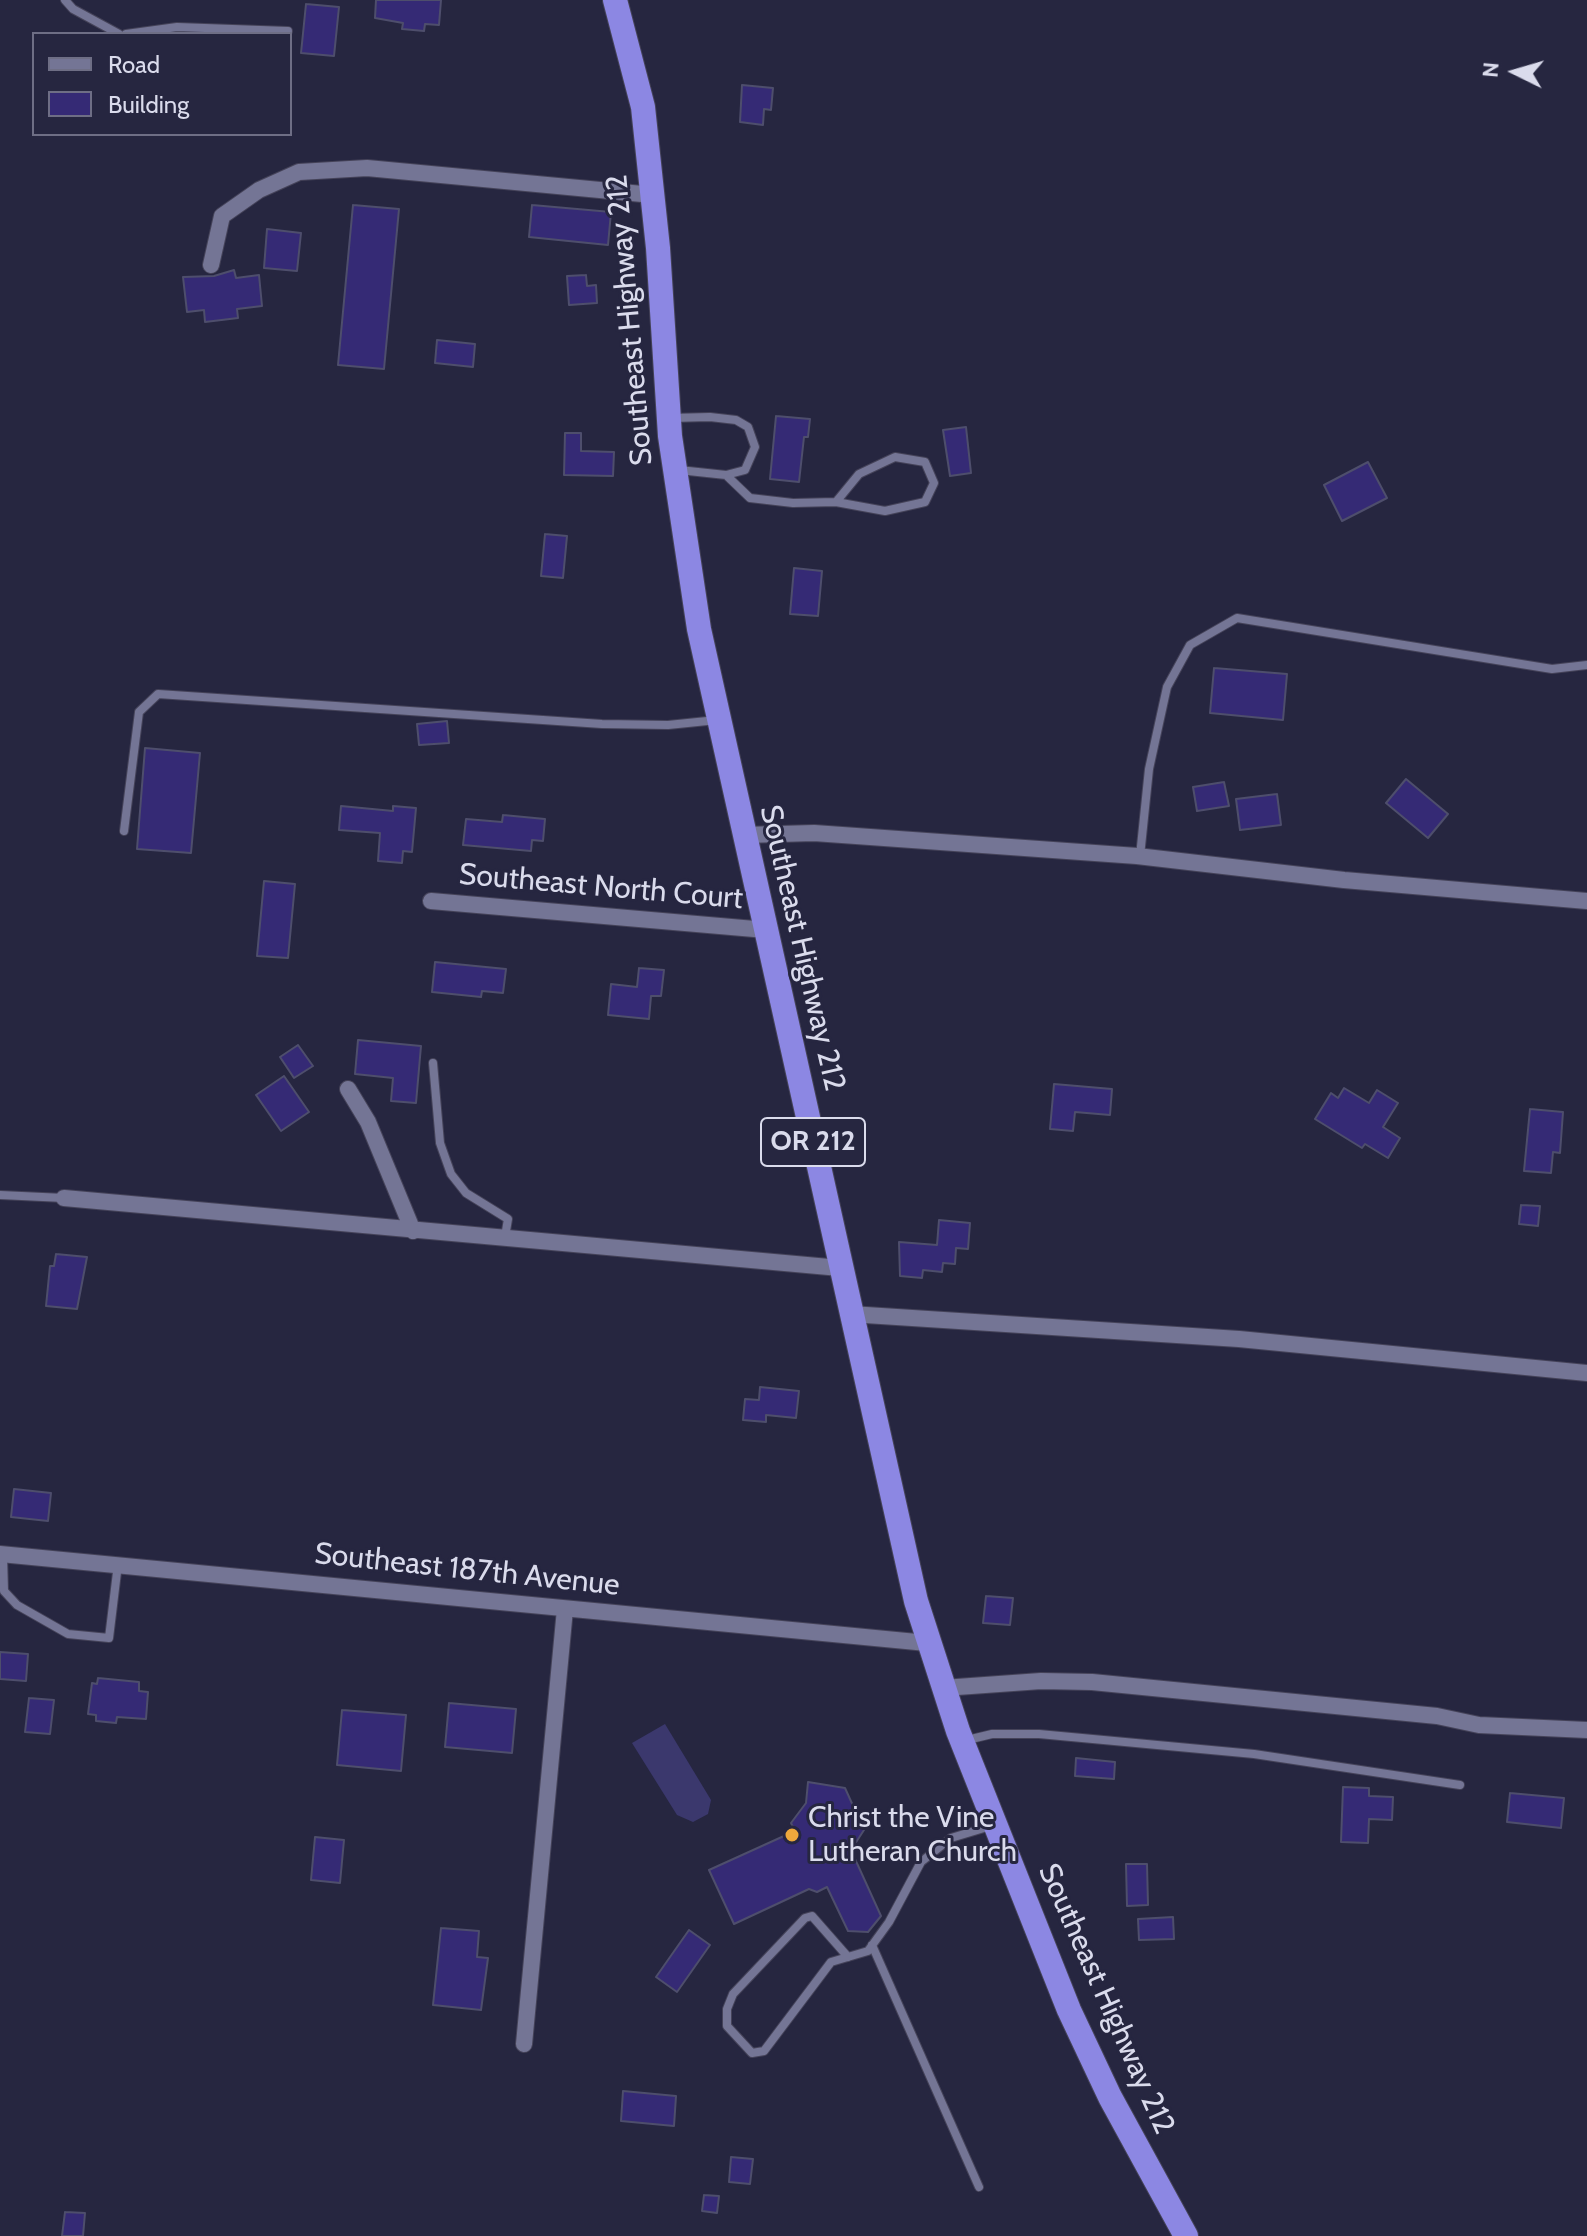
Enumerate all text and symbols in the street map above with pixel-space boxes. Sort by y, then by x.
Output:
legend [32,32,292,136]
north arrow [1475,32,1555,112]
text: Road [108,50,160,79]
text: N [1476,61,1505,79]
text: Building [108,90,189,119]
street label: Southeast Highway 212 [599,173,661,467]
street label: Southeast Highway 212 [752,802,852,1094]
street label: Southeast North Court [458,857,744,917]
road number: OR 212 [761,1118,865,1166]
street label: Southeast 187th Avenue [313,1536,621,1604]
place label: Christ the Vine Lutheran Church [808,1800,1017,1870]
marker: Christ the Vine Lutheran Church [783,1826,801,1844]
street label: Southeast Highway 212 [1030,1858,1182,2140]

